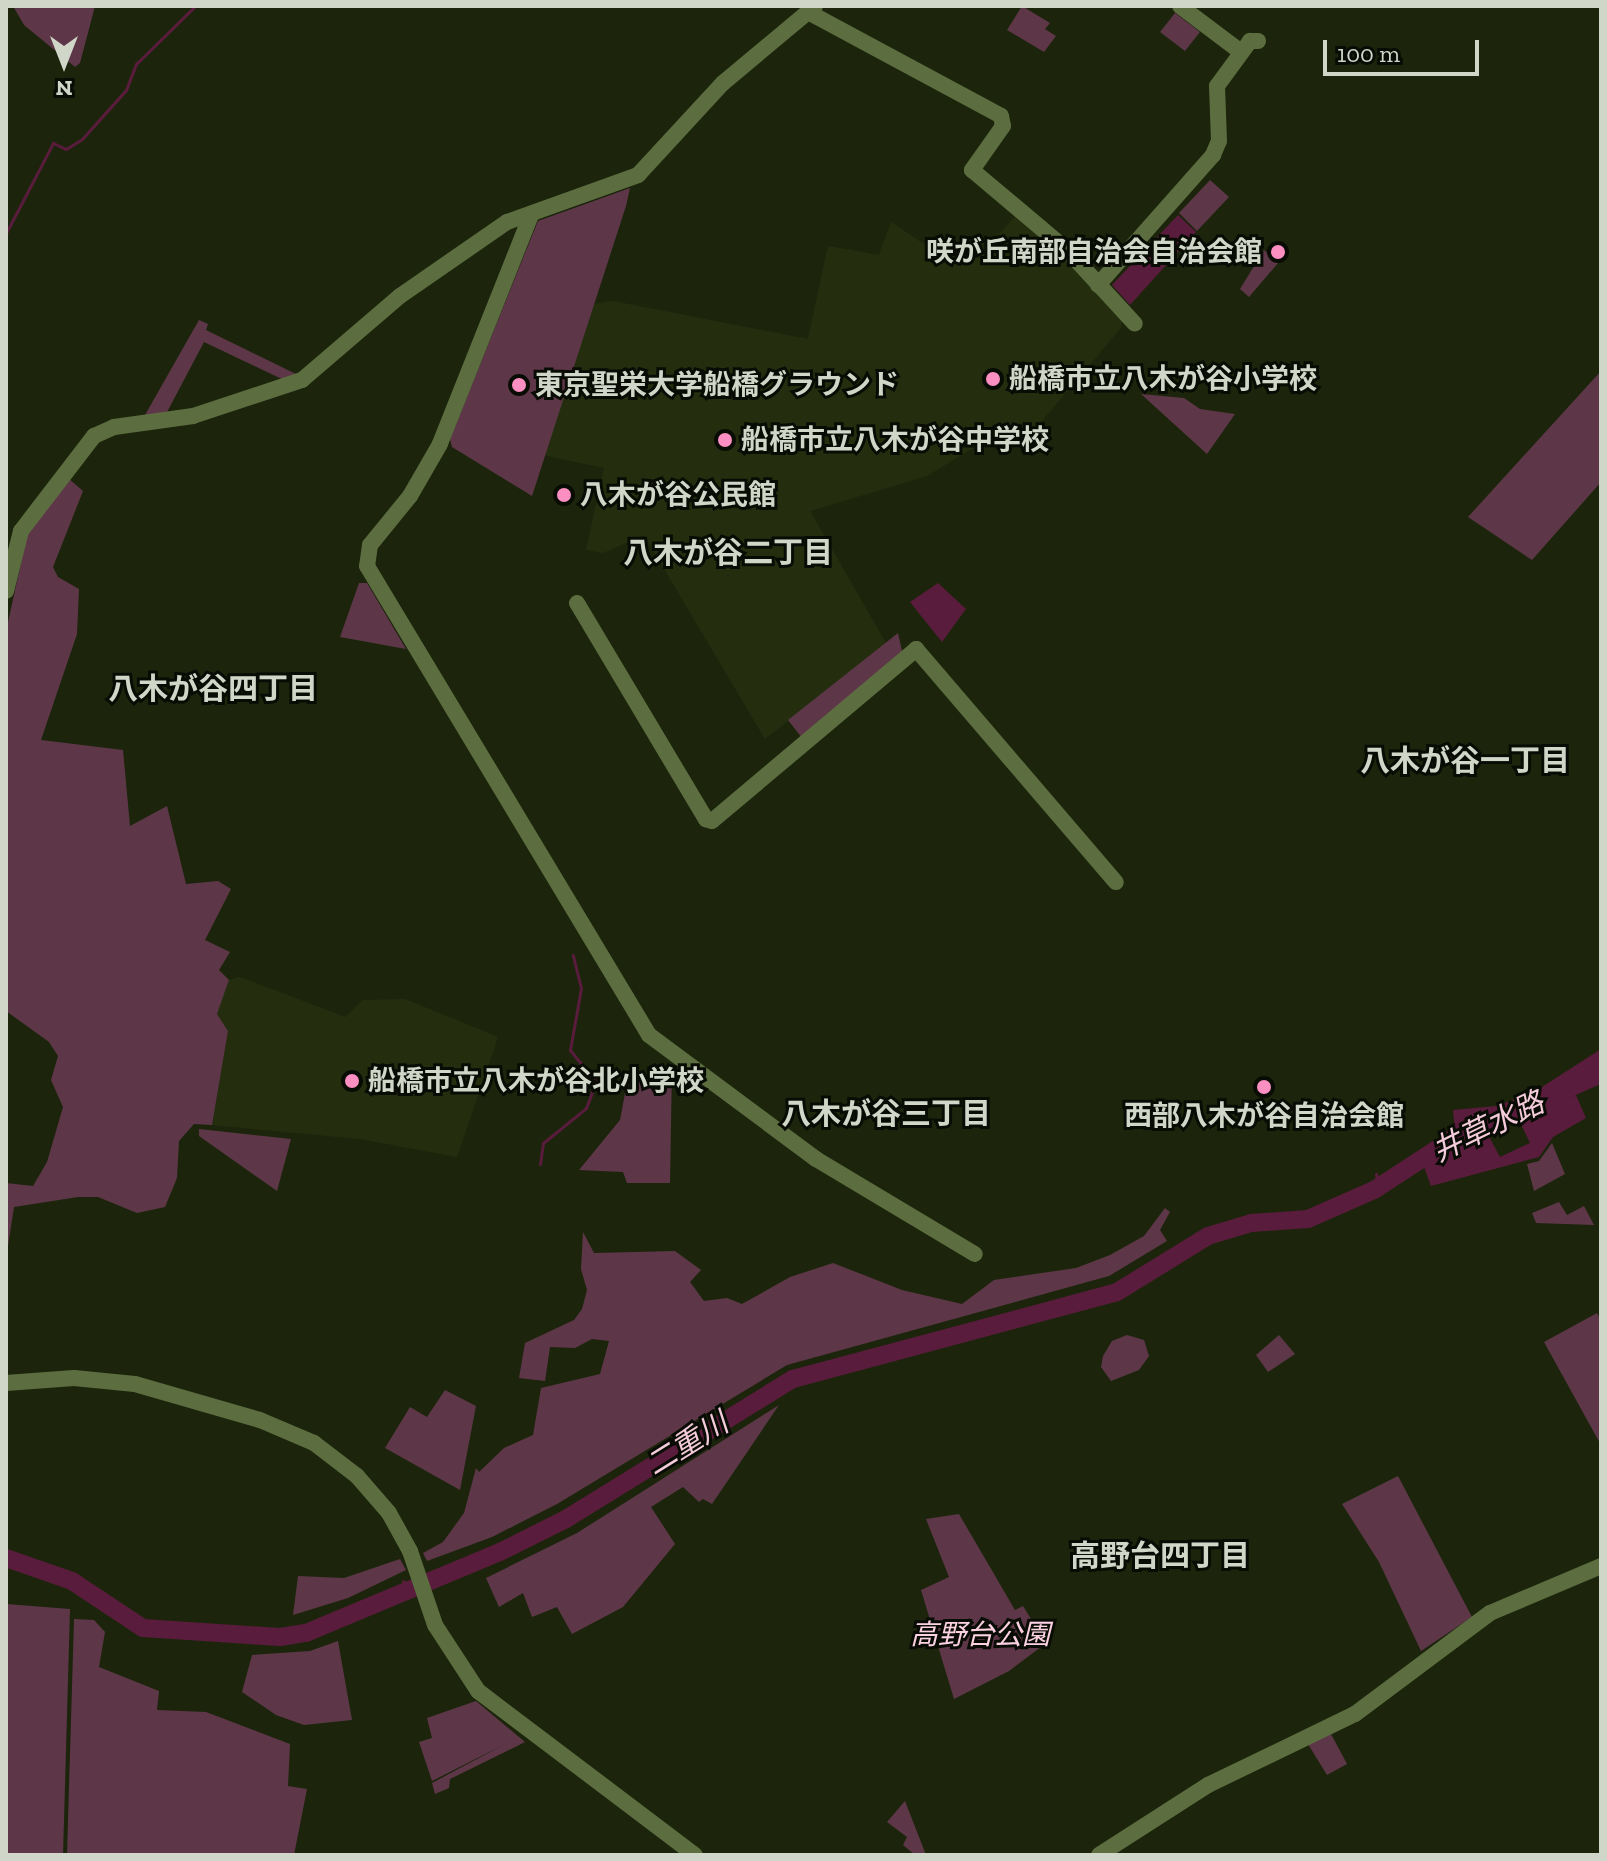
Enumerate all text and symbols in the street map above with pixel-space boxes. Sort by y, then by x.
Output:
north arrow [24,24,104,104]
scale bar [1327,24,1483,74]
text: 100 m [1337,39,1400,68]
text: N [56,75,72,102]
place label: 咲が丘南部自治会自治会館 [926,235,1262,269]
marker: 咲が丘南部自治会自治会館 [1269,243,1287,261]
place label: 船橋市立八木が谷小学校 [1009,362,1317,396]
place label: 東京聖栄大学船橋グラウンド [535,368,899,402]
marker: 船橋市立八木が谷小学校 [984,370,1002,388]
marker: 東京聖栄大学船橋グラウンド [510,376,528,394]
place label: 船橋市立八木が谷中学校 [741,423,1049,457]
marker: 船橋市立八木が谷中学校 [716,431,734,449]
place label: 八木が谷公民館 [580,478,776,512]
marker: 八木が谷公民館 [555,486,573,504]
district label: 八木が谷二丁目 [623,535,833,571]
district label: 八木が谷四丁目 [108,671,318,707]
district label: 八木が谷一丁目 [1360,743,1570,779]
place label: 船橋市立八木が谷北小学校 [368,1064,704,1098]
marker: 船橋市立八木が谷北小学校 [343,1072,361,1090]
marker: 西部八木が谷自治会館 [1255,1078,1273,1096]
water label: 井草水路 [1426,1085,1550,1169]
district label: 八木が谷三丁目 [781,1096,991,1132]
place label: 西部八木が谷自治会館 [1124,1099,1404,1133]
water label: 二重川 [639,1405,735,1483]
district label: 高野台四丁目 [1070,1538,1250,1574]
park label: 高野台公園 [910,1618,1050,1652]

